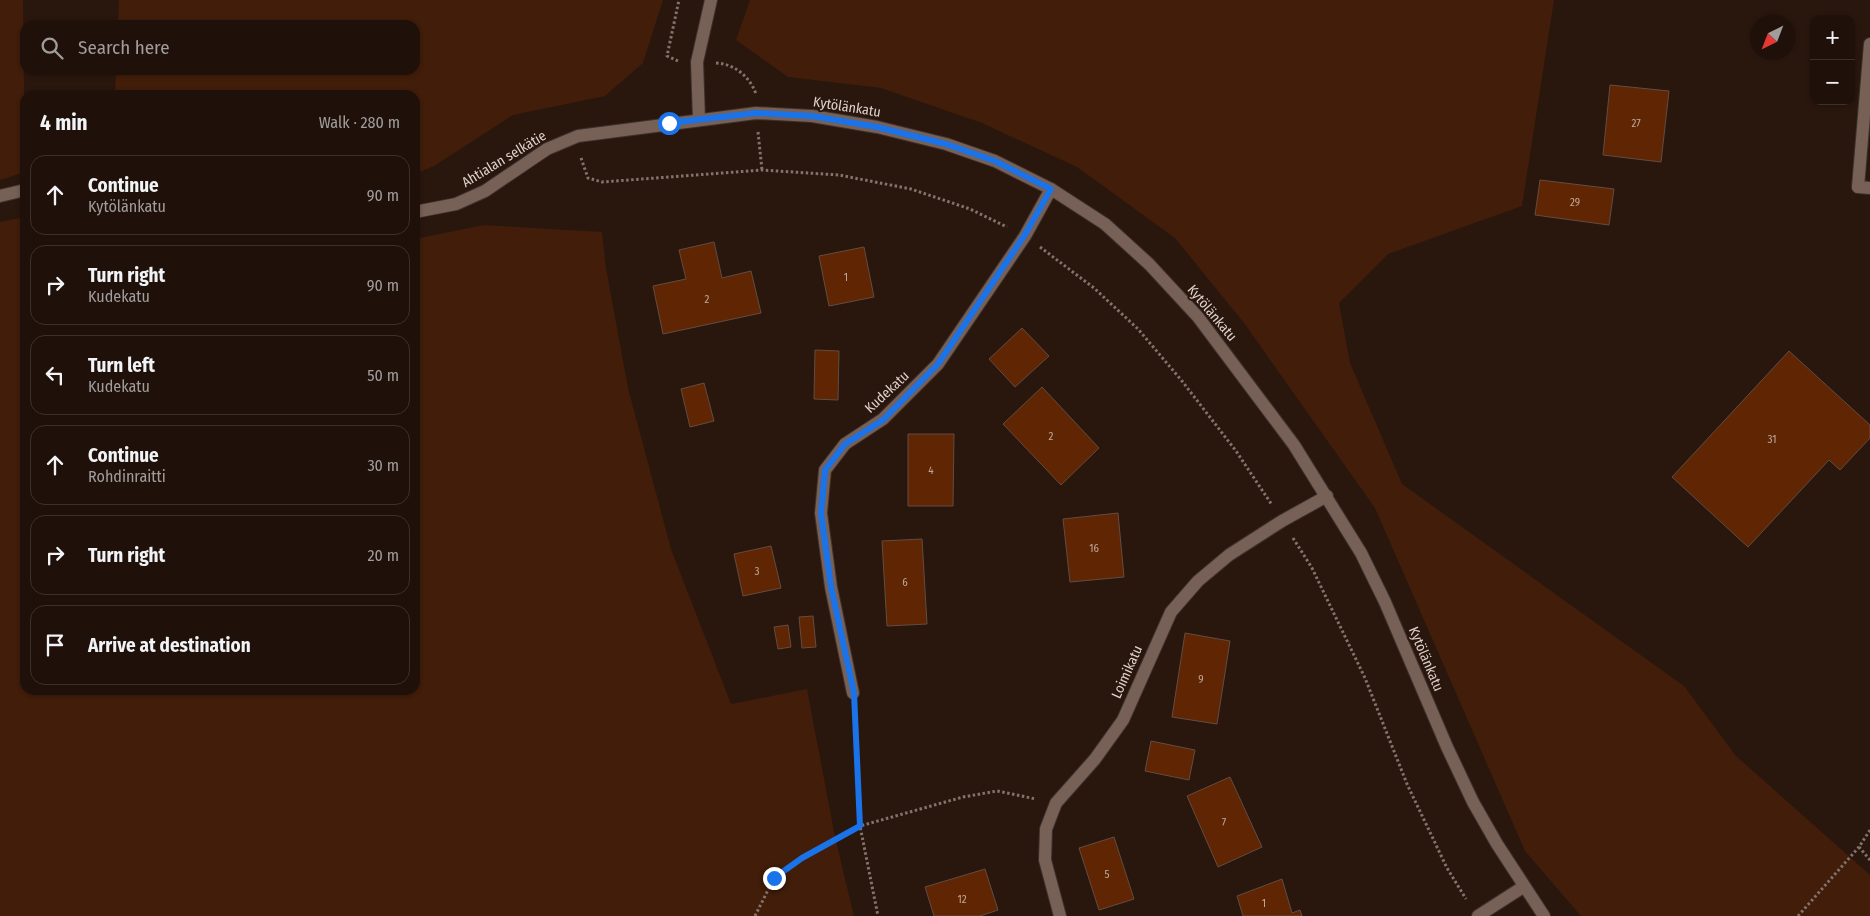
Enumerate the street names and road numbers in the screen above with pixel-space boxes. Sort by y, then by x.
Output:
street label: Kytölänkatu [812,93,882,121]
street label: Ahtialan selkätie [459,127,549,191]
street label: Kytölänkatu [1184,281,1240,345]
street label: Kudekatu [861,367,913,417]
street label: Kytölänkatu [1405,624,1447,694]
street label: Loimikatu [1108,643,1146,701]

